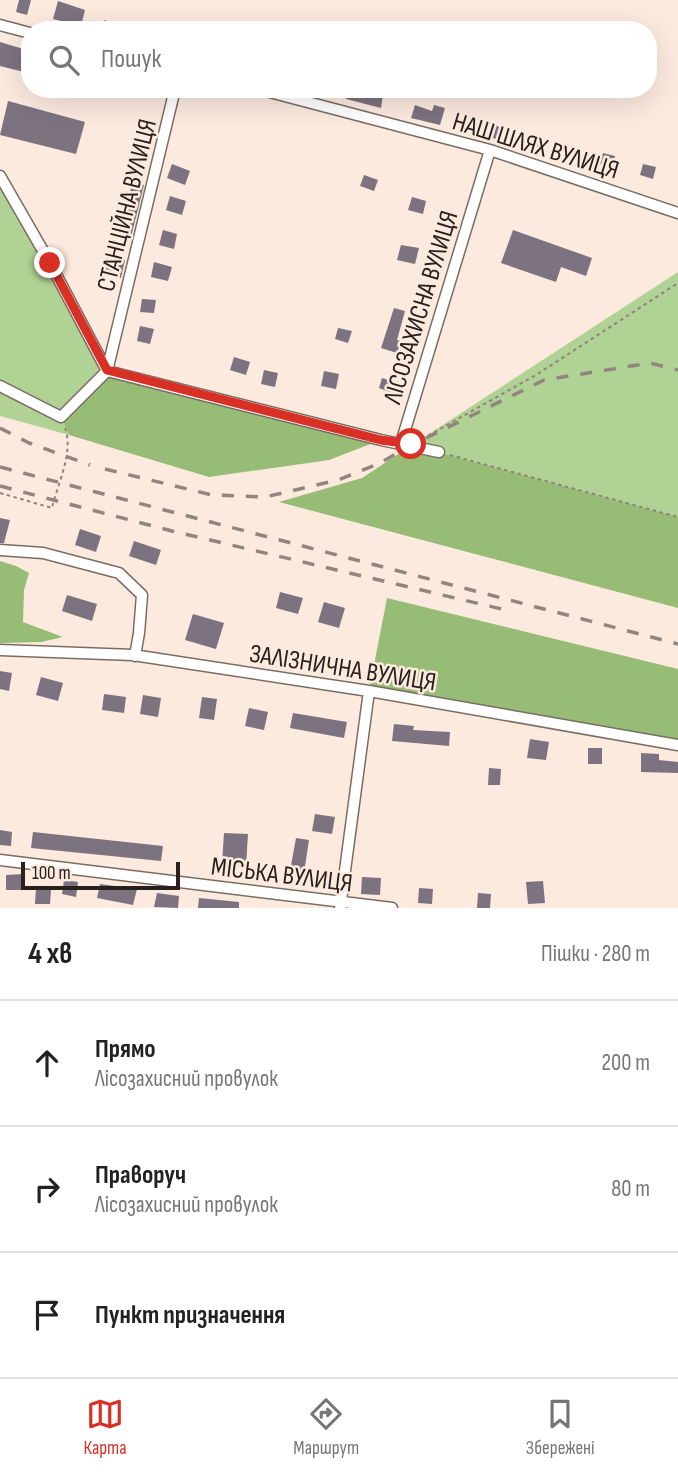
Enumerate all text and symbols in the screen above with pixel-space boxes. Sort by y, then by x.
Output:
search box [21,21,657,98]
icon: search [45,41,83,79]
text: Пошук [101,44,161,75]
street label: НАШ ШЛЯХ ВУЛИЦЯ [449,106,622,186]
street label: СТАНЦІЙНА ВУЛИЦЯ [91,116,164,295]
street label: ЛІСОЗАХИСНА ВУЛИЦЯ [377,207,465,408]
route end [34,247,65,278]
route start [395,428,426,459]
street label: ЗАЛІЗНИЧНА ВУЛИЦЯ [247,638,438,699]
street label: МІСЬКА ВУЛИЦЯ [209,851,354,900]
scale bar [21,859,180,891]
text: 100 m [32,862,71,885]
text: 4 хв [28,936,72,972]
text: Пішки · 280 m [541,940,650,968]
text: Прямо [95,1034,156,1065]
icon: ahead [28,1044,66,1082]
text: 200 m [602,1049,650,1077]
text: Лісозахисний провулок [95,1065,278,1093]
text: Праворуч [95,1160,186,1191]
icon: right [28,1170,66,1208]
text: 80 m [611,1175,650,1203]
text: Лісозахисний провулок [95,1191,278,1219]
icon: arrive [28,1296,66,1334]
text: Пункт призначення [95,1300,285,1331]
tab: Карта [83,1395,127,1460]
tab: Маршрут [293,1395,359,1460]
tab: Збережені [526,1395,595,1460]

